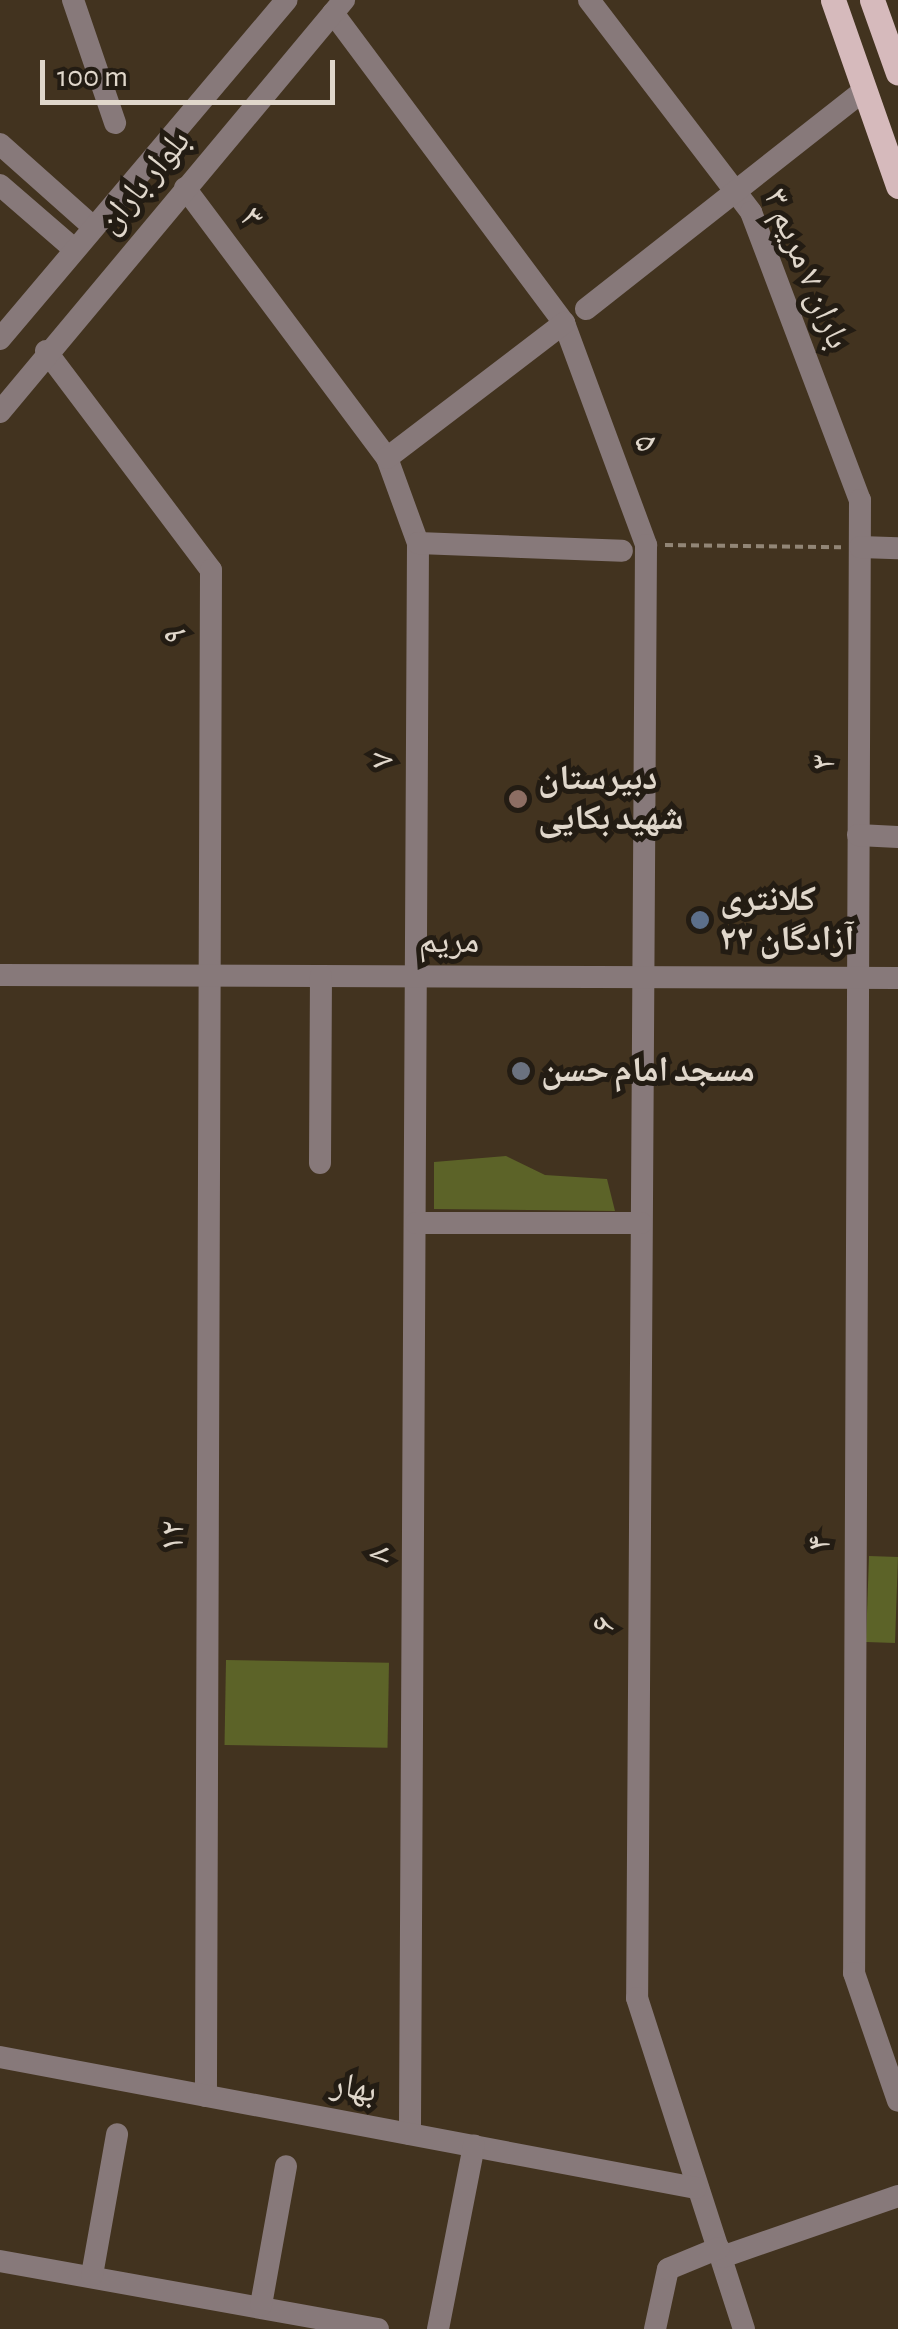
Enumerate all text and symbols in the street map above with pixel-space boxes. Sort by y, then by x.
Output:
scale bar [45,40,340,102]
text: 100 m [57,62,128,92]
street label: بلوار باران [88,121,200,243]
street label: باران ۷ مریم ۳ [753,182,859,356]
street label: ۳ [229,199,273,237]
street label: ۵ [624,428,668,458]
street label: ۹ [155,628,197,644]
street label: ۷ [362,752,404,768]
street label: ۳ [803,754,845,770]
place label: دبیرستان شهید بکایی [538,758,683,840]
marker: دبیرستان شهید بکایی [507,788,529,810]
place label: کلانتری ۲۲ آزادگان [720,879,854,961]
marker: کلانتری ۲۲ آزادگان [689,909,711,931]
street label: مریم [419,921,479,963]
place label: مسجد امام حسن [541,1050,755,1092]
marker: مسجد امام حسن [510,1060,532,1082]
street label: ۱۲ [152,1520,194,1552]
street label: ۴ [799,1535,841,1551]
street label: ۸ [358,1547,400,1563]
street label: ۶ [583,1616,625,1632]
street label: بهار [328,2063,380,2113]

